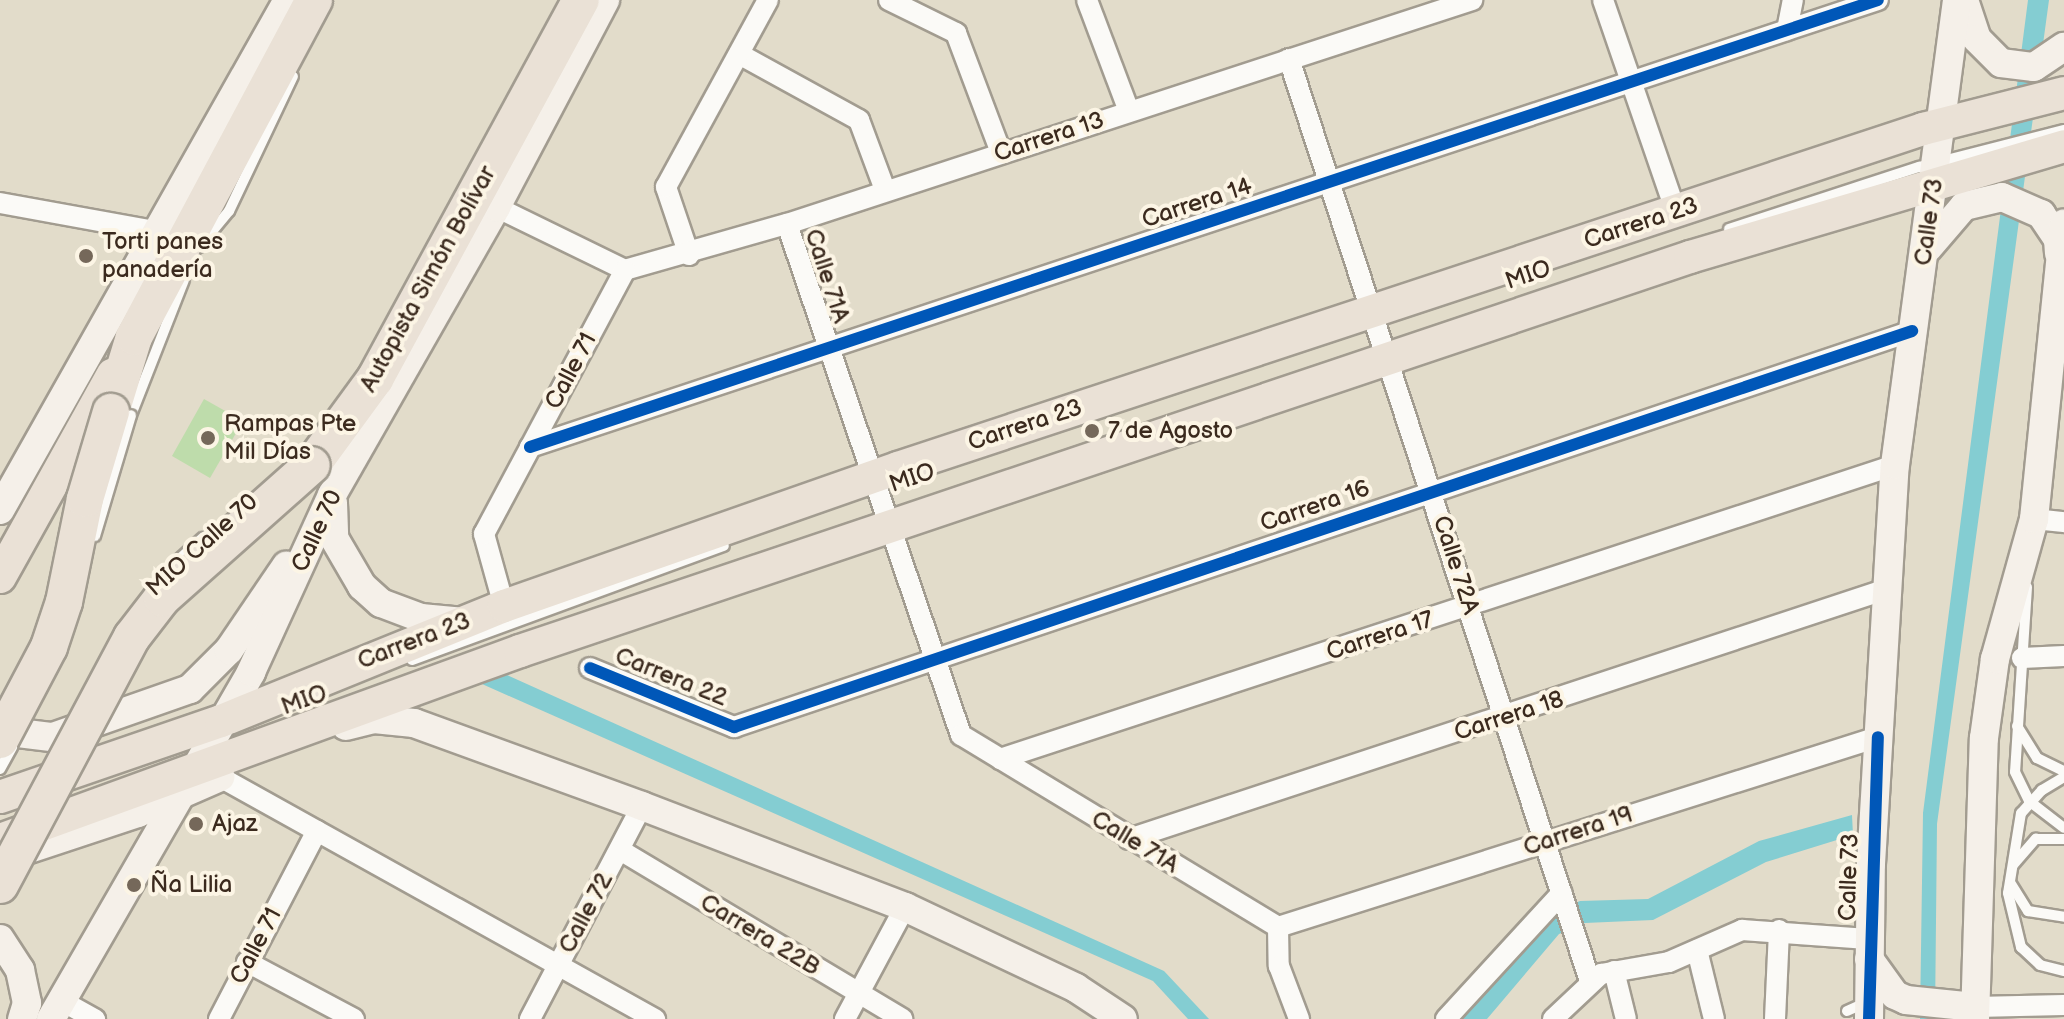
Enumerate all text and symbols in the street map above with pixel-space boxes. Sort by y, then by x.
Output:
street label: Carrera 13 [990,106,1108,168]
street label: Autopista Simón Bolívar [354,161,502,397]
street label: Carrera 14 [1138,172,1256,234]
street label: Calle 73 [1909,176,1949,268]
street label: Carrera 23 [1580,191,1702,255]
street label: Calle 71A [798,225,856,327]
place label: Torti panes panadería [102,228,223,284]
marker: Torti panes panadería [77,247,95,265]
street label: MIO [1501,254,1555,296]
street label: Calle 71 [539,328,603,414]
street label: Carrera 23 [964,393,1086,457]
place label: Rampas Pte Mil Días [224,410,356,466]
place label: 7 de Agosto [1108,417,1235,445]
marker: 7 de Agosto [1083,422,1101,440]
marker: Rampas Pte Mil Días [199,429,217,447]
street label: MIO [885,457,939,499]
street label: Carrera 16 [1256,474,1374,538]
street label: Calle 70 [285,485,349,577]
street label: MIO Calle 70 [140,487,264,603]
street label: Calle 72A [1426,512,1486,618]
street label: Carrera 17 [1323,605,1437,667]
street label: Carrera 23 [354,606,474,676]
street label: Carrera 22 [611,641,731,713]
street label: MIO [277,679,331,721]
street label: Carrera 18 [1451,685,1567,747]
street label: Carrera 19 [1520,800,1636,862]
street label: Calle 71A [1086,805,1184,879]
place label: Ajaz [212,810,257,838]
marker: Ajaz [187,815,205,833]
street label: Calle 73 [1833,832,1865,922]
street label: Calle 72 [553,867,619,959]
place label: Ña Lilia [150,871,232,899]
marker: Ña Lilia [125,876,143,894]
street label: Carrera 22B [695,888,825,982]
street label: Calle 71 [224,903,288,989]

